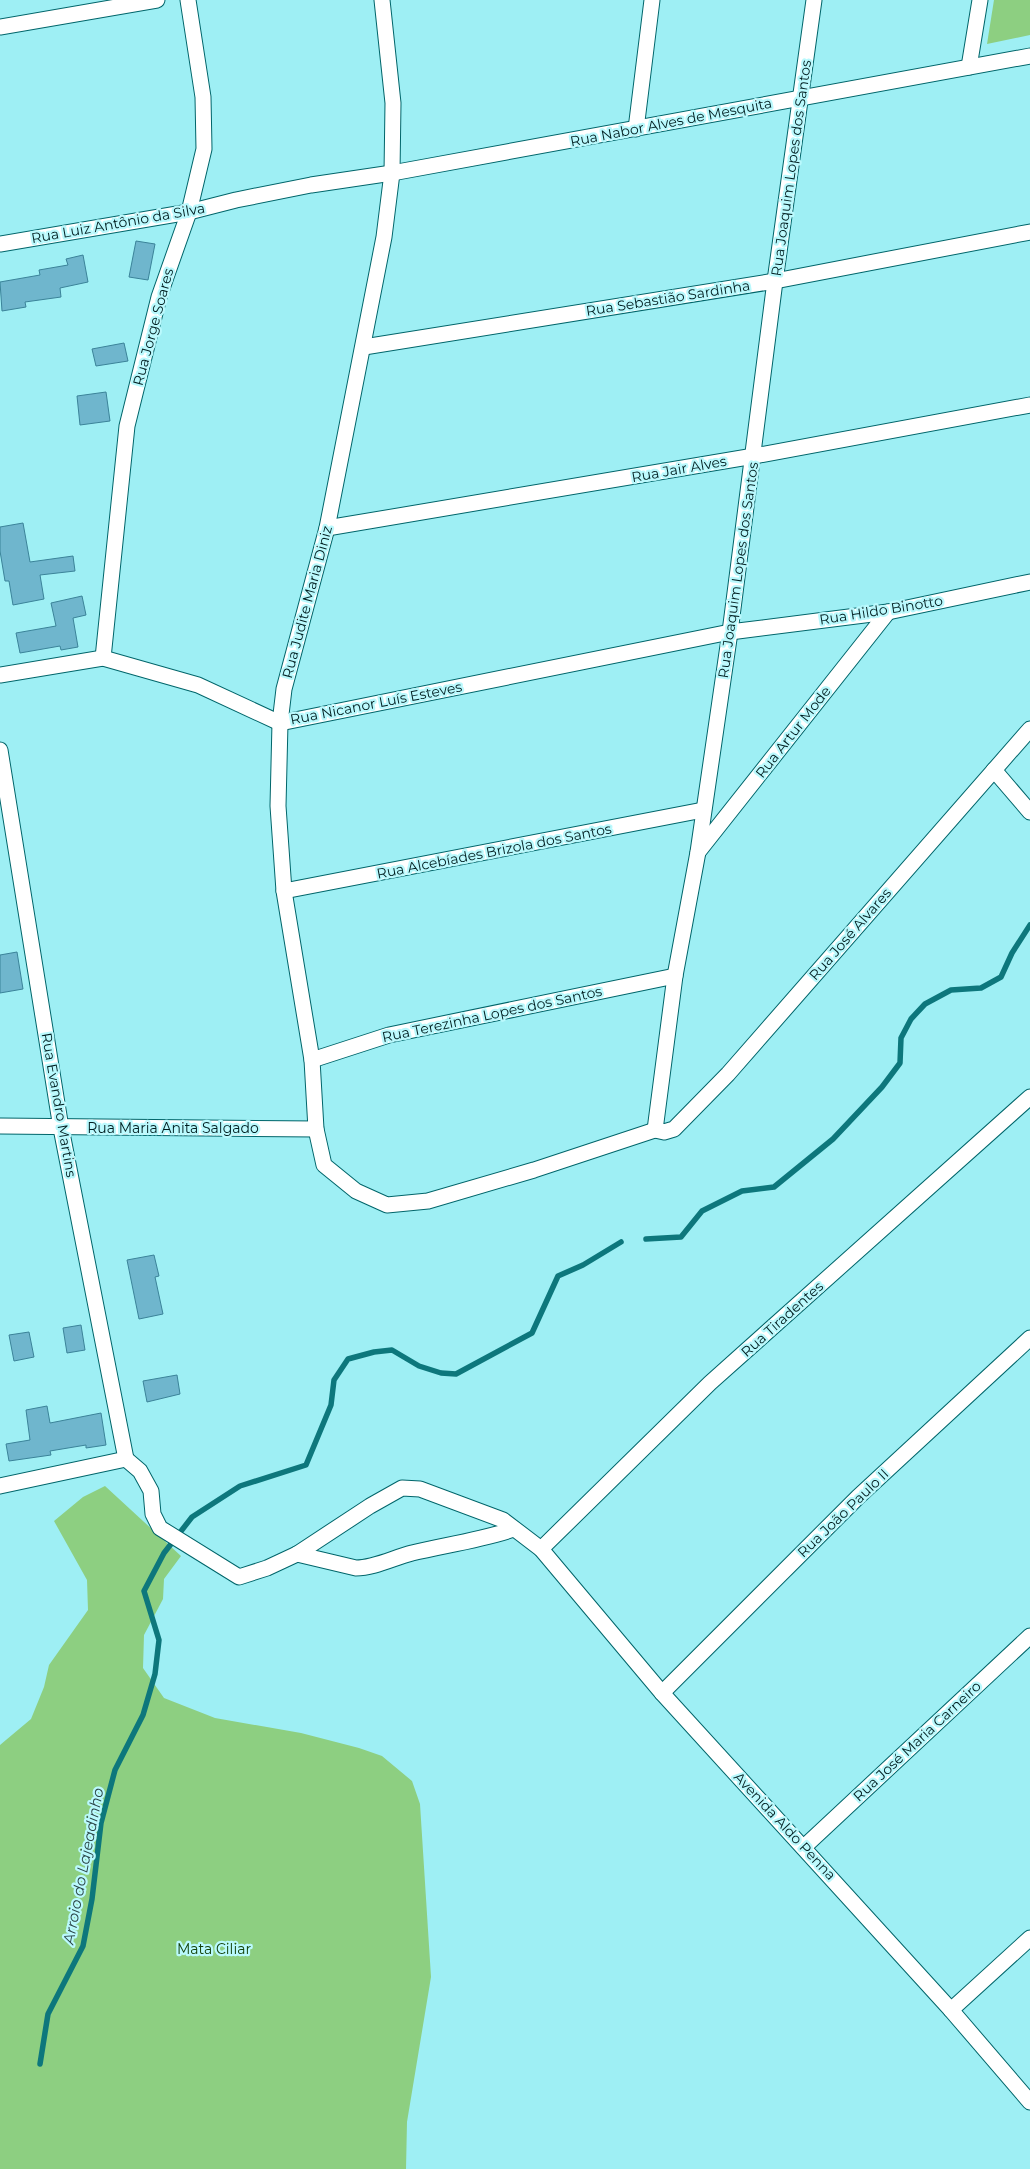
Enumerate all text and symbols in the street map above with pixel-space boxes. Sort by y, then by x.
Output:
street label: Rua Joaquim Lopes dos Santos [767,59,815,277]
street label: Rua Nabor Alves de Mesquita [569,94,773,150]
street label: Rua Luiz Antônio da Silva [30,199,206,247]
street label: Rua Jorge Soares [129,266,177,388]
street label: Rua Sebastião Sardinha [585,276,751,320]
street label: Rua Jair Alves [630,452,728,486]
street label: Rua Joaquim Lopes dos Santos [714,461,762,679]
street label: Rua Judite Maria Diniz [278,524,336,680]
street label: Rua Hildo Binotto [818,591,944,629]
street label: Rua Nicanor Luís Esteves [289,677,464,728]
street label: Rua Artur Mode [751,682,835,782]
street label: Rua Alcebíades Brizola dos Santos [375,819,613,883]
street label: Rua José Alvares [805,884,895,984]
street label: Rua Terezinha Lopes dos Santos [380,982,604,1046]
street label: Rua Evandro Martins [37,1031,81,1179]
street label: Rua Maria Anita Salgado [87,1119,259,1137]
street label: Rua Tiradentes [737,1277,827,1361]
street label: Rua João Paulo II [794,1465,892,1561]
street label: Rua José Maria Carneiro [849,1677,985,1805]
street label: Avenida Aldo Penna [730,1768,840,1884]
water label: Arroio do Lajeadinho [58,1786,107,1947]
park label: Mata Ciliar [177,1940,251,1958]

